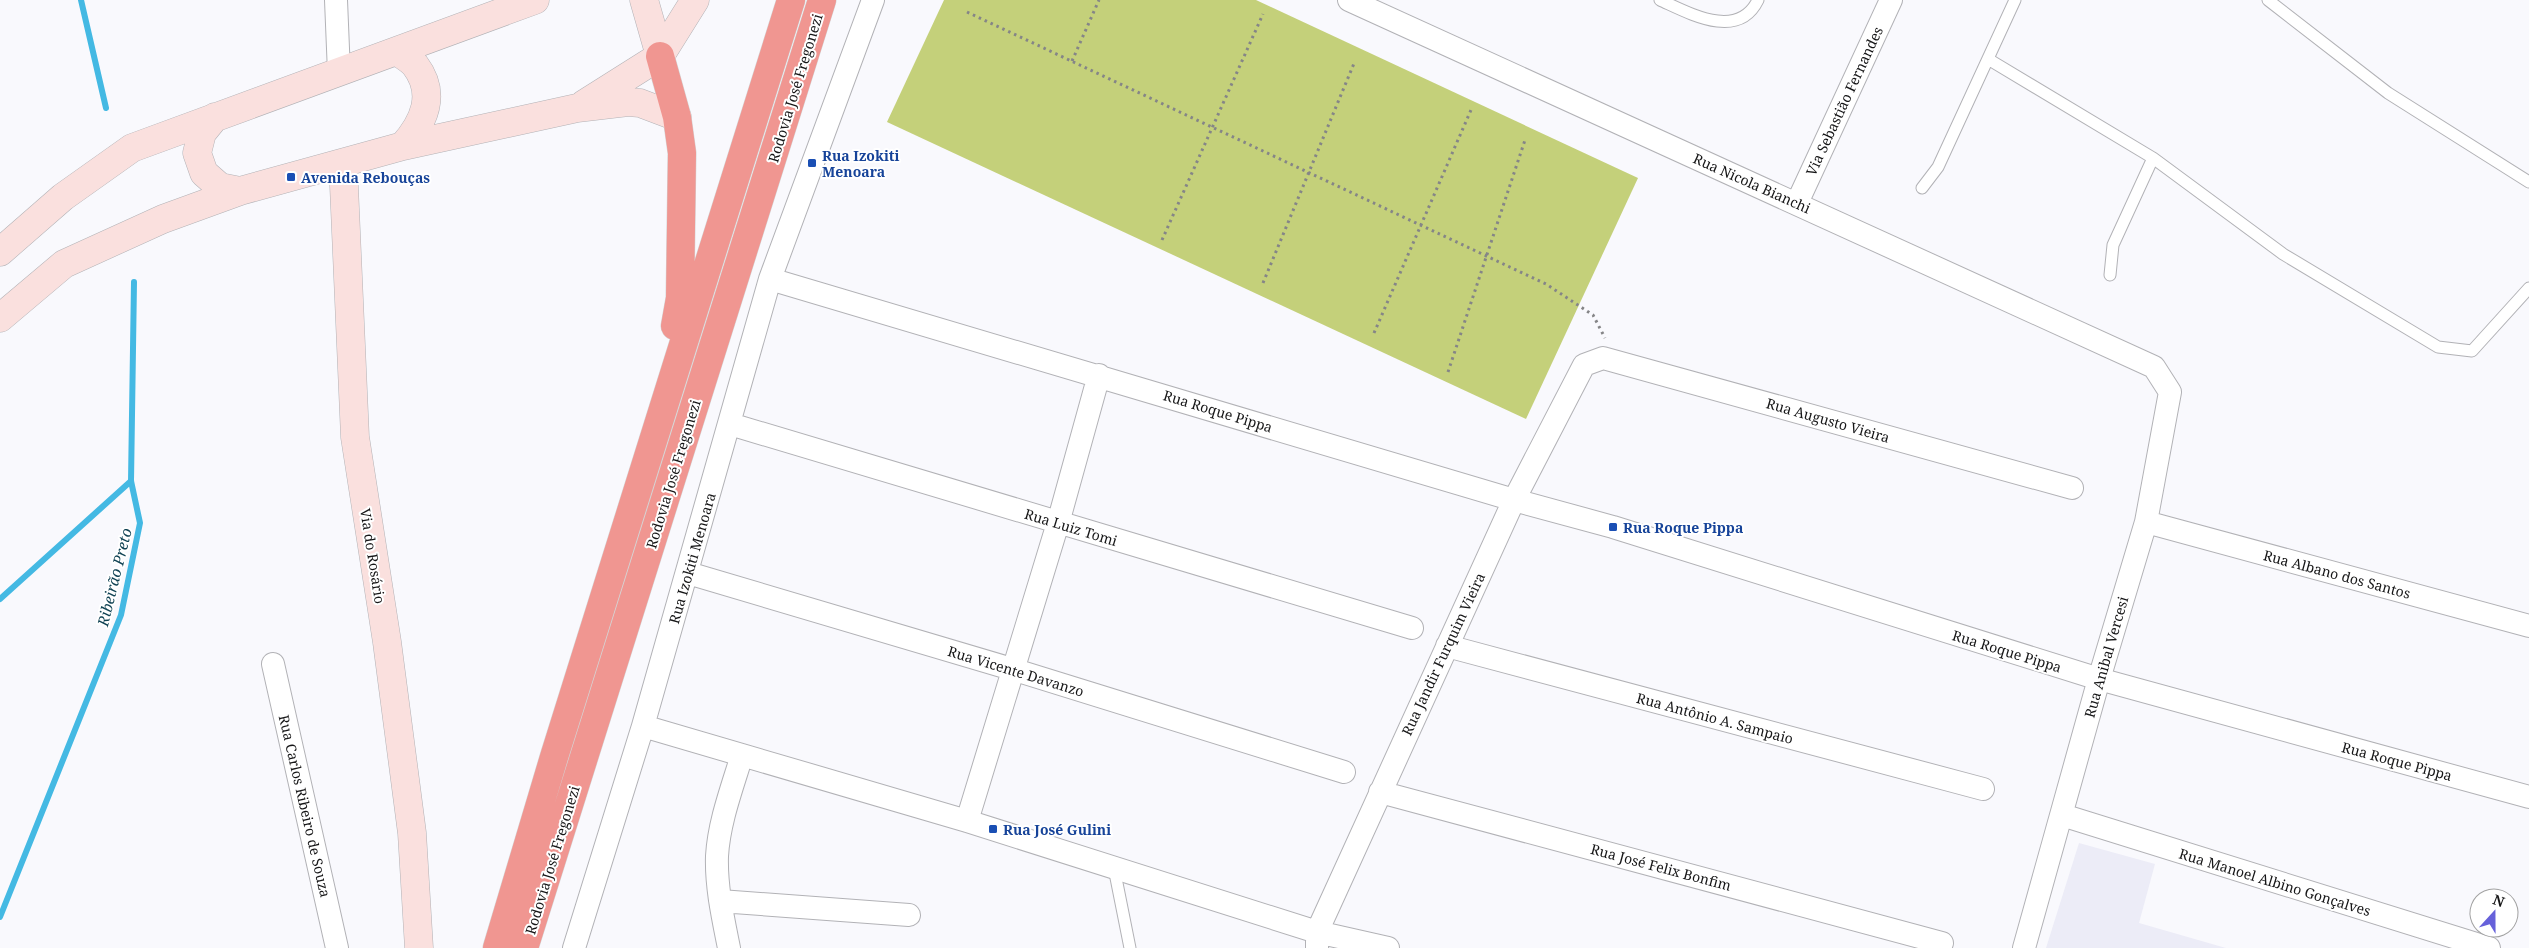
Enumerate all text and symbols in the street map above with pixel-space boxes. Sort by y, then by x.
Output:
street label: Rodovia José Fregonezi [763,11,827,165]
street label: Via Sebastião Fernandes [1801,23,1887,179]
place label: Rua Izokiti Menoara [822,146,899,181]
street label: Rua Nicola Bianchi [1690,149,1814,218]
marker: Rua Izokiti Menoara [806,157,818,169]
place label: Avenida Rebouças [301,168,430,187]
marker: Avenida Rebouças [285,171,297,183]
street label: Rua Roque Pippa [1161,385,1275,437]
street label: Rua Augusto Vieira [1764,393,1892,447]
street label: Rodovia José Fregonezi [641,397,705,551]
street label: Rua Izokiti Menoara [664,490,720,626]
street label: Rua Luiz Tomi [1022,504,1120,550]
street label: Via do Rosário [356,507,390,605]
place label: Rua Roque Pippa [1623,518,1743,537]
marker: Rua Roque Pippa [1607,521,1619,533]
water label: Ribeirão Preto [92,526,136,629]
street label: Rua Albano dos Santos [2261,545,2413,603]
street label: Rua Jandir Furquim Vieira [1397,569,1489,738]
street label: Rua Anibal Vercesi [2080,594,2133,720]
street label: Rua Roque Pippa [1950,625,2064,677]
street label: Rua Vicente Davanzo [946,641,1086,701]
street label: Rua Antônio A. Sampaio [1635,688,1795,748]
street label: Rua Carlos Ribeiro de Souza [275,713,335,899]
street label: Rua Roque Pippa [2340,737,2454,785]
street label: Rodovia José Fregonezi [520,783,584,937]
place label: Rua José Gulini [1003,820,1111,839]
marker: Rua José Gulini [987,823,999,835]
street label: Rua José Felix Bonfim [1589,839,1733,895]
street label: Rua Manoel Albino Gonçalves [2177,844,2373,920]
north arrow [2469,888,2519,938]
text: N [2490,890,2507,911]

